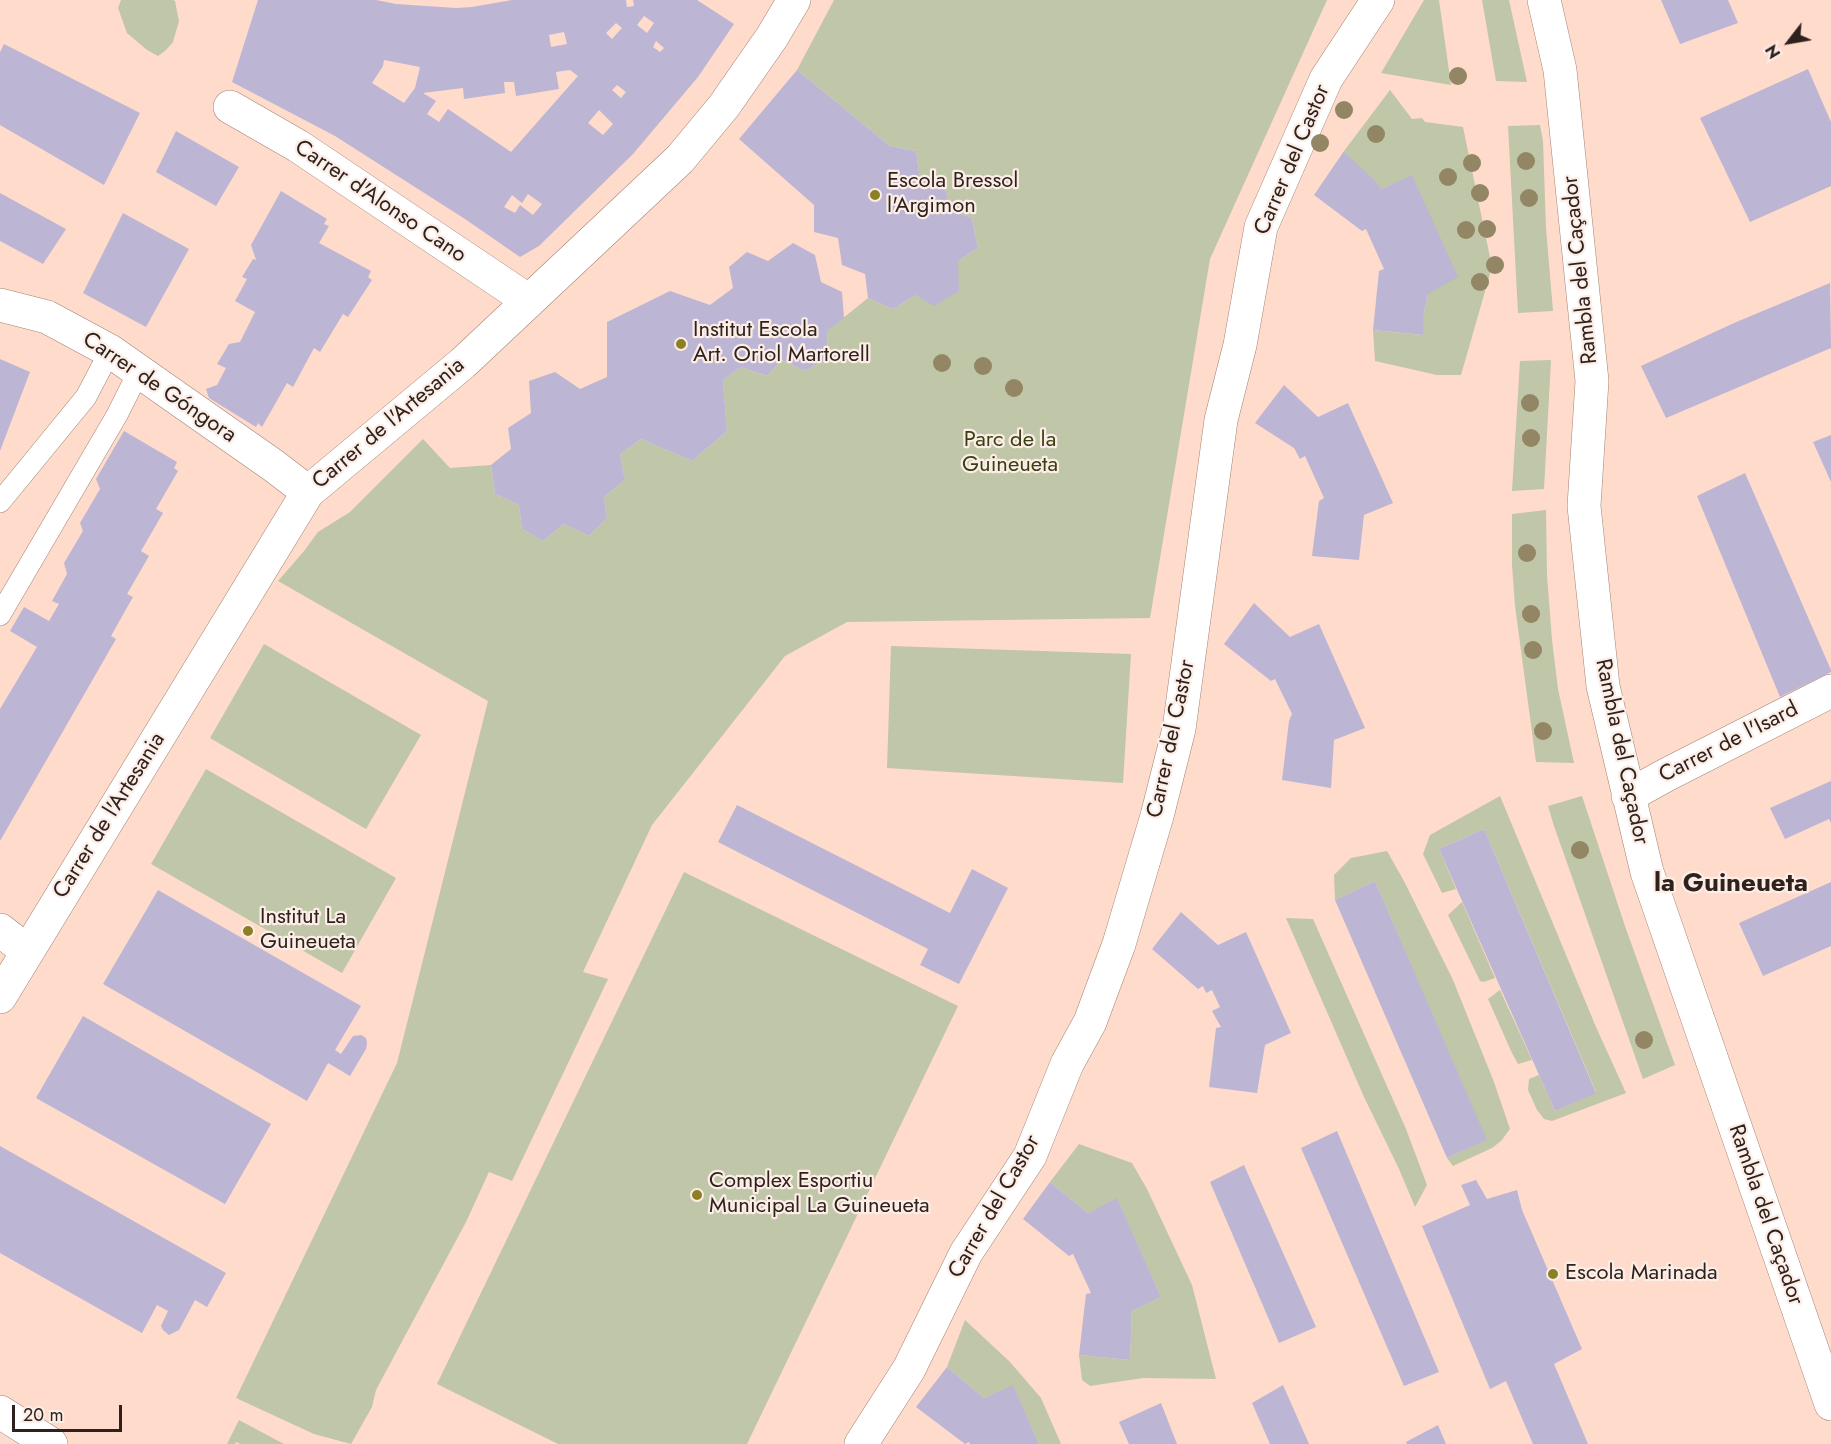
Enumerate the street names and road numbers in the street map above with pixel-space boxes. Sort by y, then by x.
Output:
street label: Carrer del Castor [1249,81,1337,239]
street label: Carrer d'Alonso Cano [289,135,471,269]
street label: Rambla del Caçador [1558,175,1604,365]
street label: Carrer de Góngora [77,327,241,449]
street label: Carrer de l'Artesania [308,353,470,495]
street label: Rambla del Caçador [1588,657,1654,847]
street label: Carrer del Castor [1142,658,1202,820]
street label: Carrer de l'Isard [1655,697,1803,789]
street label: Carrer de l'Artesania [48,728,172,904]
street label: Rambla del Caçador [1722,1121,1808,1309]
street label: Carrer del Castor [943,1131,1047,1283]

